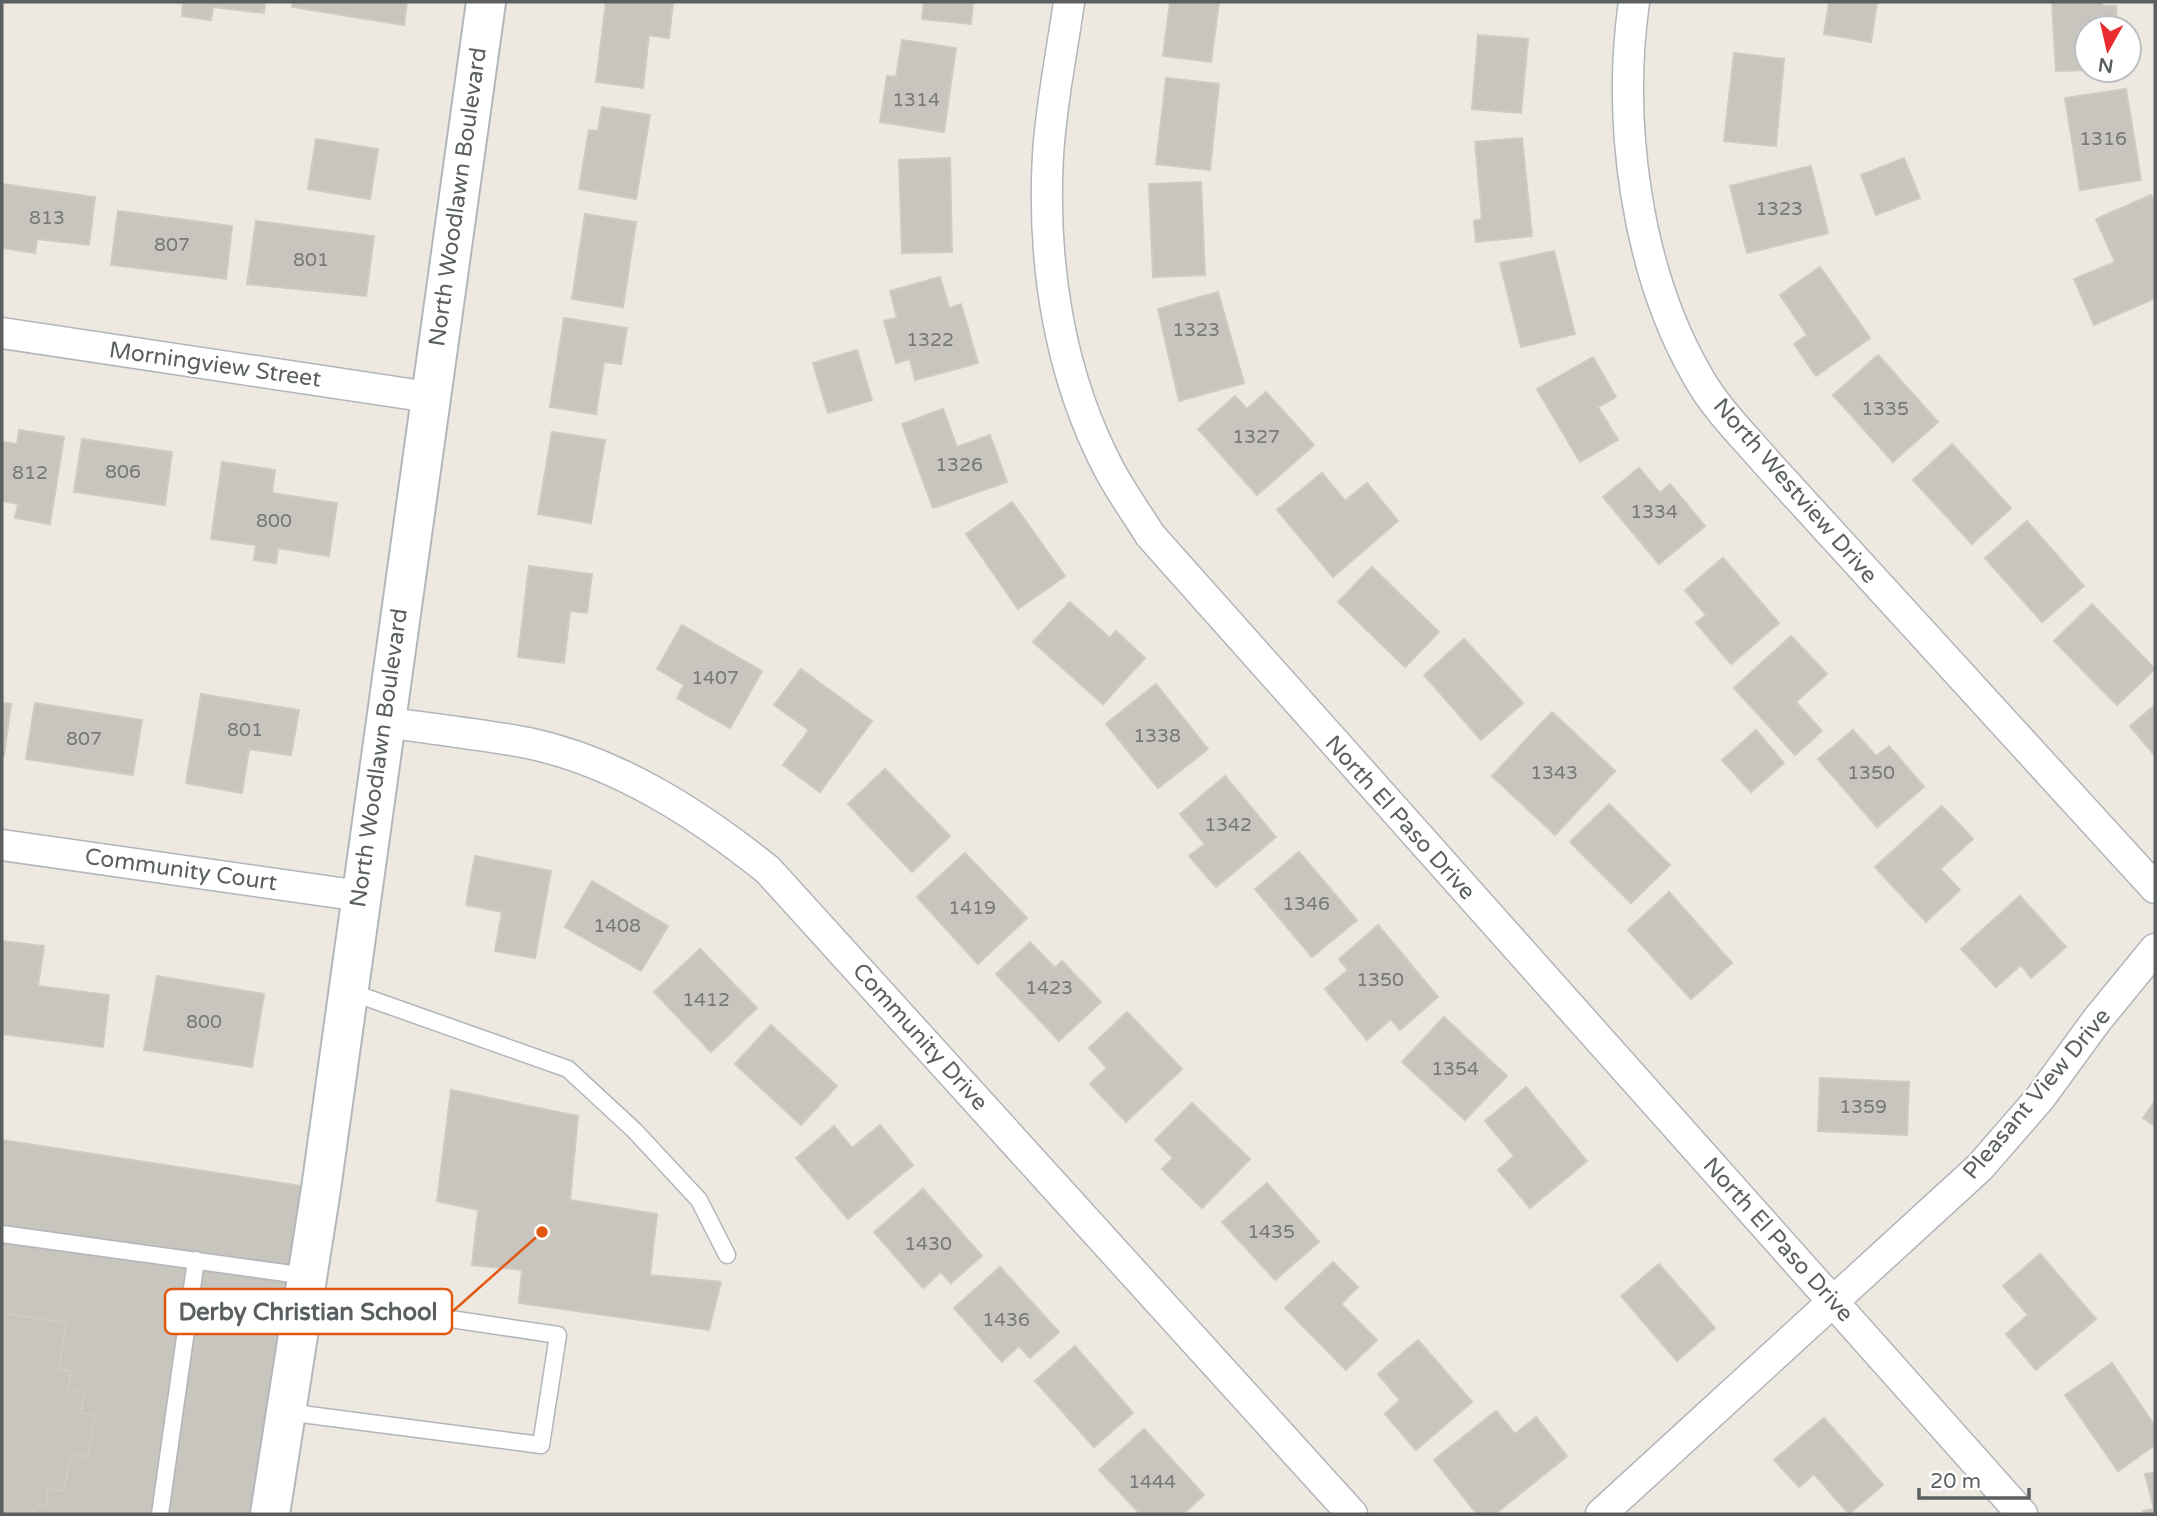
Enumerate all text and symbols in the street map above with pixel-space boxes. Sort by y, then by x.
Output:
north arrow [2073,14,2143,84]
street label: North Woodlawn Boulevard [423,46,493,348]
text: N [2097,53,2115,77]
house number: 1314 [892,89,940,111]
house number: 1316 [2079,128,2127,150]
house number: 1323 [1755,198,1803,220]
house number: 813 [29,207,65,229]
house number: 807 [154,234,190,256]
house number: 801 [293,249,329,271]
house number: 1323 [1172,319,1220,341]
house number: 1322 [906,329,954,351]
street label: Morningview Street [107,336,323,394]
street label: North Westview Drive [1707,393,1883,589]
house number: 1335 [1861,398,1909,420]
house number: 1327 [1232,426,1280,448]
house number: 1326 [935,454,983,476]
house number: 806 [105,461,141,483]
house number: 812 [12,462,48,484]
house number: 1334 [1630,501,1678,523]
house number: 800 [256,510,292,532]
street label: North Woodlawn Boulevard [344,607,414,909]
house number: 1407 [691,667,739,689]
house number: 801 [227,719,263,741]
house number: 1338 [1133,725,1181,747]
house number: 807 [66,728,102,750]
street label: North El Paso Drive [1319,730,1481,906]
house number: 1343 [1530,762,1578,784]
house number: 1350 [1847,762,1895,784]
house number: 1342 [1204,814,1252,836]
street label: Community Court [83,843,279,897]
house number: 1346 [1282,893,1330,915]
house number: 1419 [948,897,996,919]
house number: 1408 [593,915,641,937]
street label: Community Drive [846,957,994,1117]
house number: 1350 [1356,969,1404,991]
house number: 1423 [1025,977,1073,999]
house number: 1412 [682,989,730,1011]
street label: Pleasant View Drive [1957,1003,2117,1185]
house number: 800 [186,1011,222,1033]
house number: 1354 [1431,1058,1479,1080]
house number: 1359 [1839,1096,1887,1118]
street label: North El Paso Drive [1697,1152,1859,1328]
house number: 1435 [1247,1221,1295,1243]
house number: 1430 [904,1233,952,1255]
callout: Derby Christian School [165,1289,452,1334]
text: Derby Christian School [178,1298,438,1327]
house number: 1436 [982,1309,1030,1331]
scale bar [1919,1456,2029,1500]
text: 20 m [1930,1469,1981,1494]
house number: 1444 [1128,1471,1176,1493]

